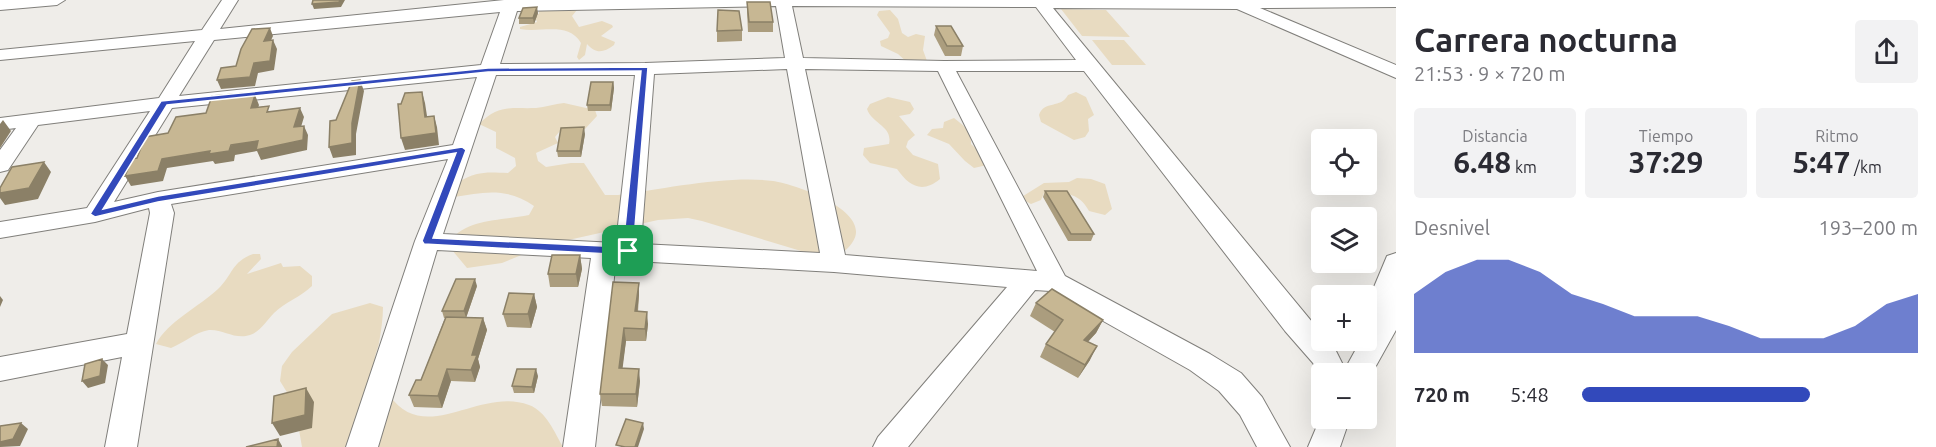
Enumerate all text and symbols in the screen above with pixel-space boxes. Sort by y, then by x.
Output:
button: share [1855,20,1918,83]
text: Carrera nocturna [1414,21,1678,58]
text: 21:53 · 9 × 720 m [1414,62,1566,85]
text: Distancia [1462,127,1528,145]
text: Tiempo [1639,127,1693,145]
text: Ritmo [1815,127,1859,145]
map controls [1311,129,1377,429]
button: locate [1311,129,1377,195]
text: 6.48 [1453,145,1511,179]
text: 37:29 [1628,145,1704,179]
text: 5:47 [1792,145,1850,179]
text: km [1511,158,1537,176]
text: /km [1850,158,1882,176]
button: layers [1311,207,1377,273]
text: Desnivel [1414,216,1490,239]
text: 193–200 m [1819,216,1918,239]
pin [602,225,653,276]
icon: arrive [611,234,644,267]
button: + [1311,285,1377,351]
button: − [1311,363,1377,429]
text: 720 m [1414,383,1470,406]
text: 5:48 [1510,383,1549,406]

